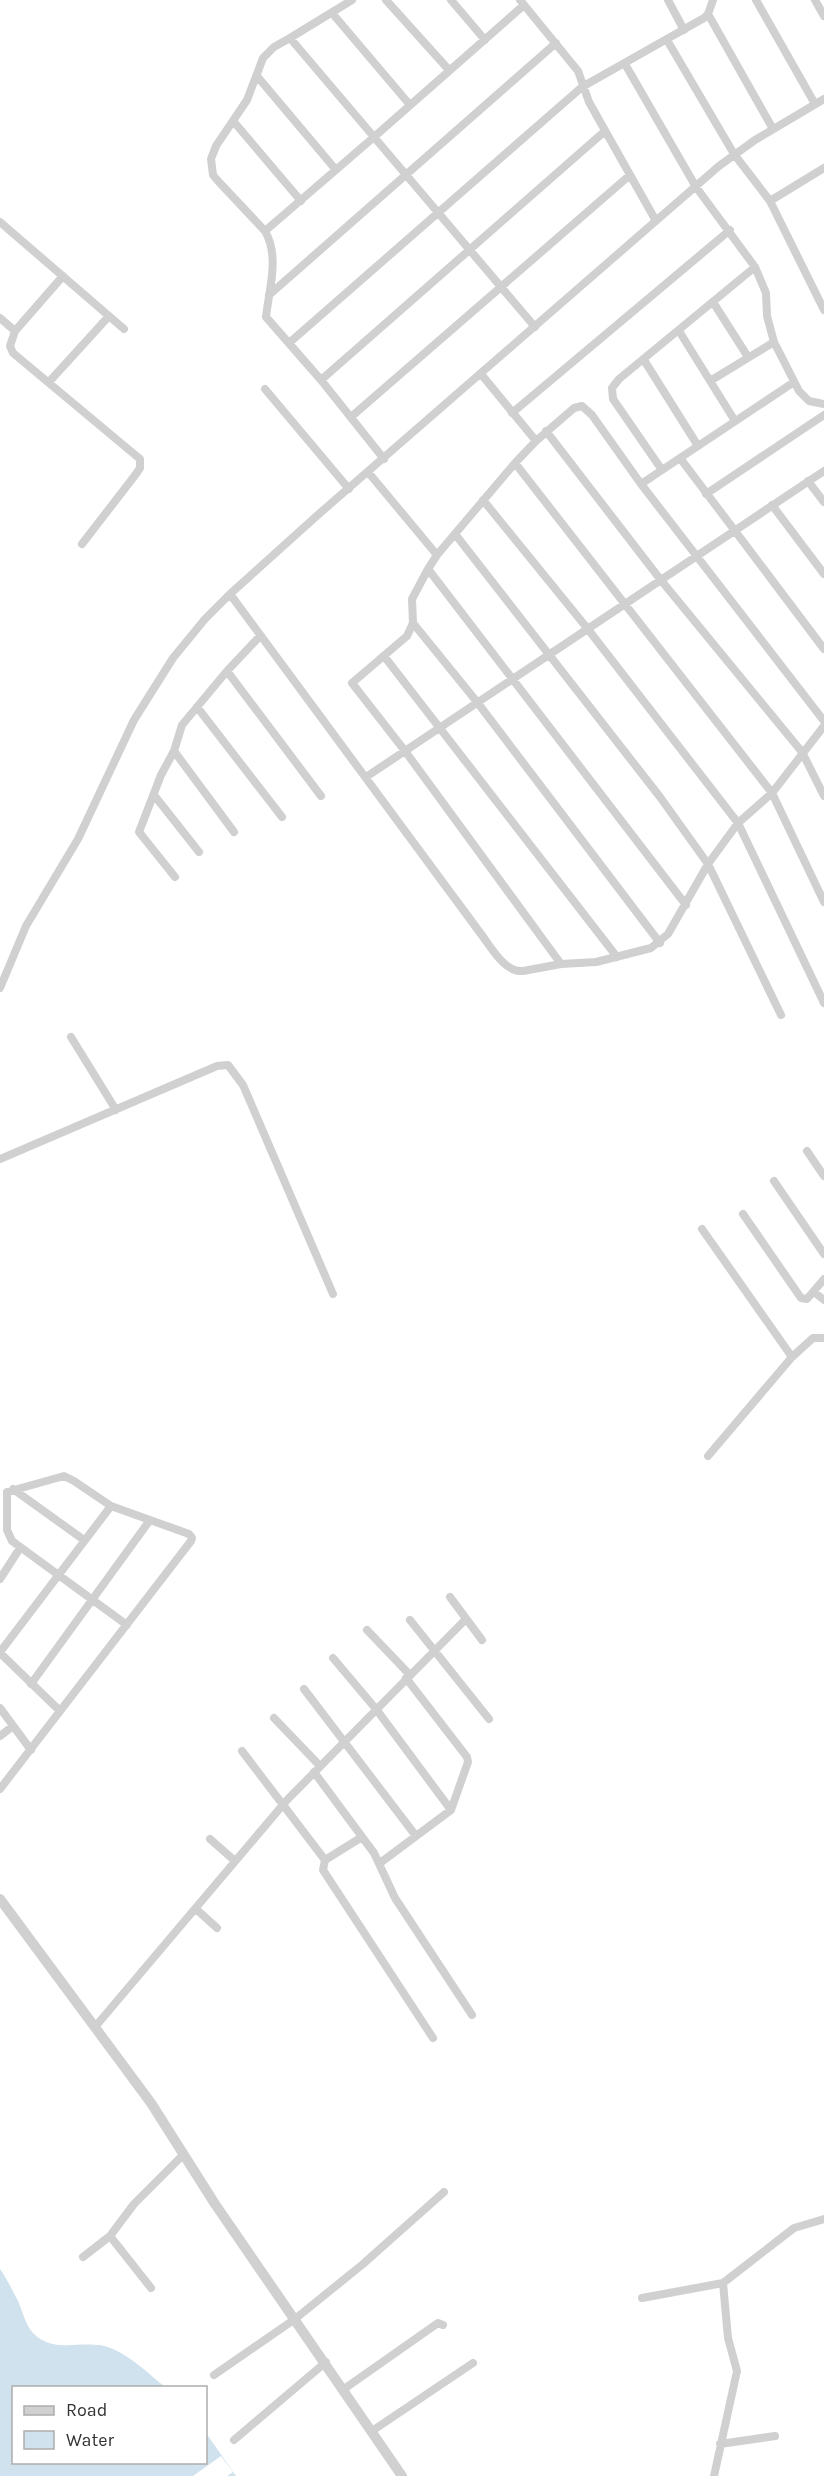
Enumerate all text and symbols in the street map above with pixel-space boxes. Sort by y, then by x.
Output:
legend [12,2386,207,2464]
text: Road [66,2399,107,2421]
text: Water [66,2429,114,2451]

